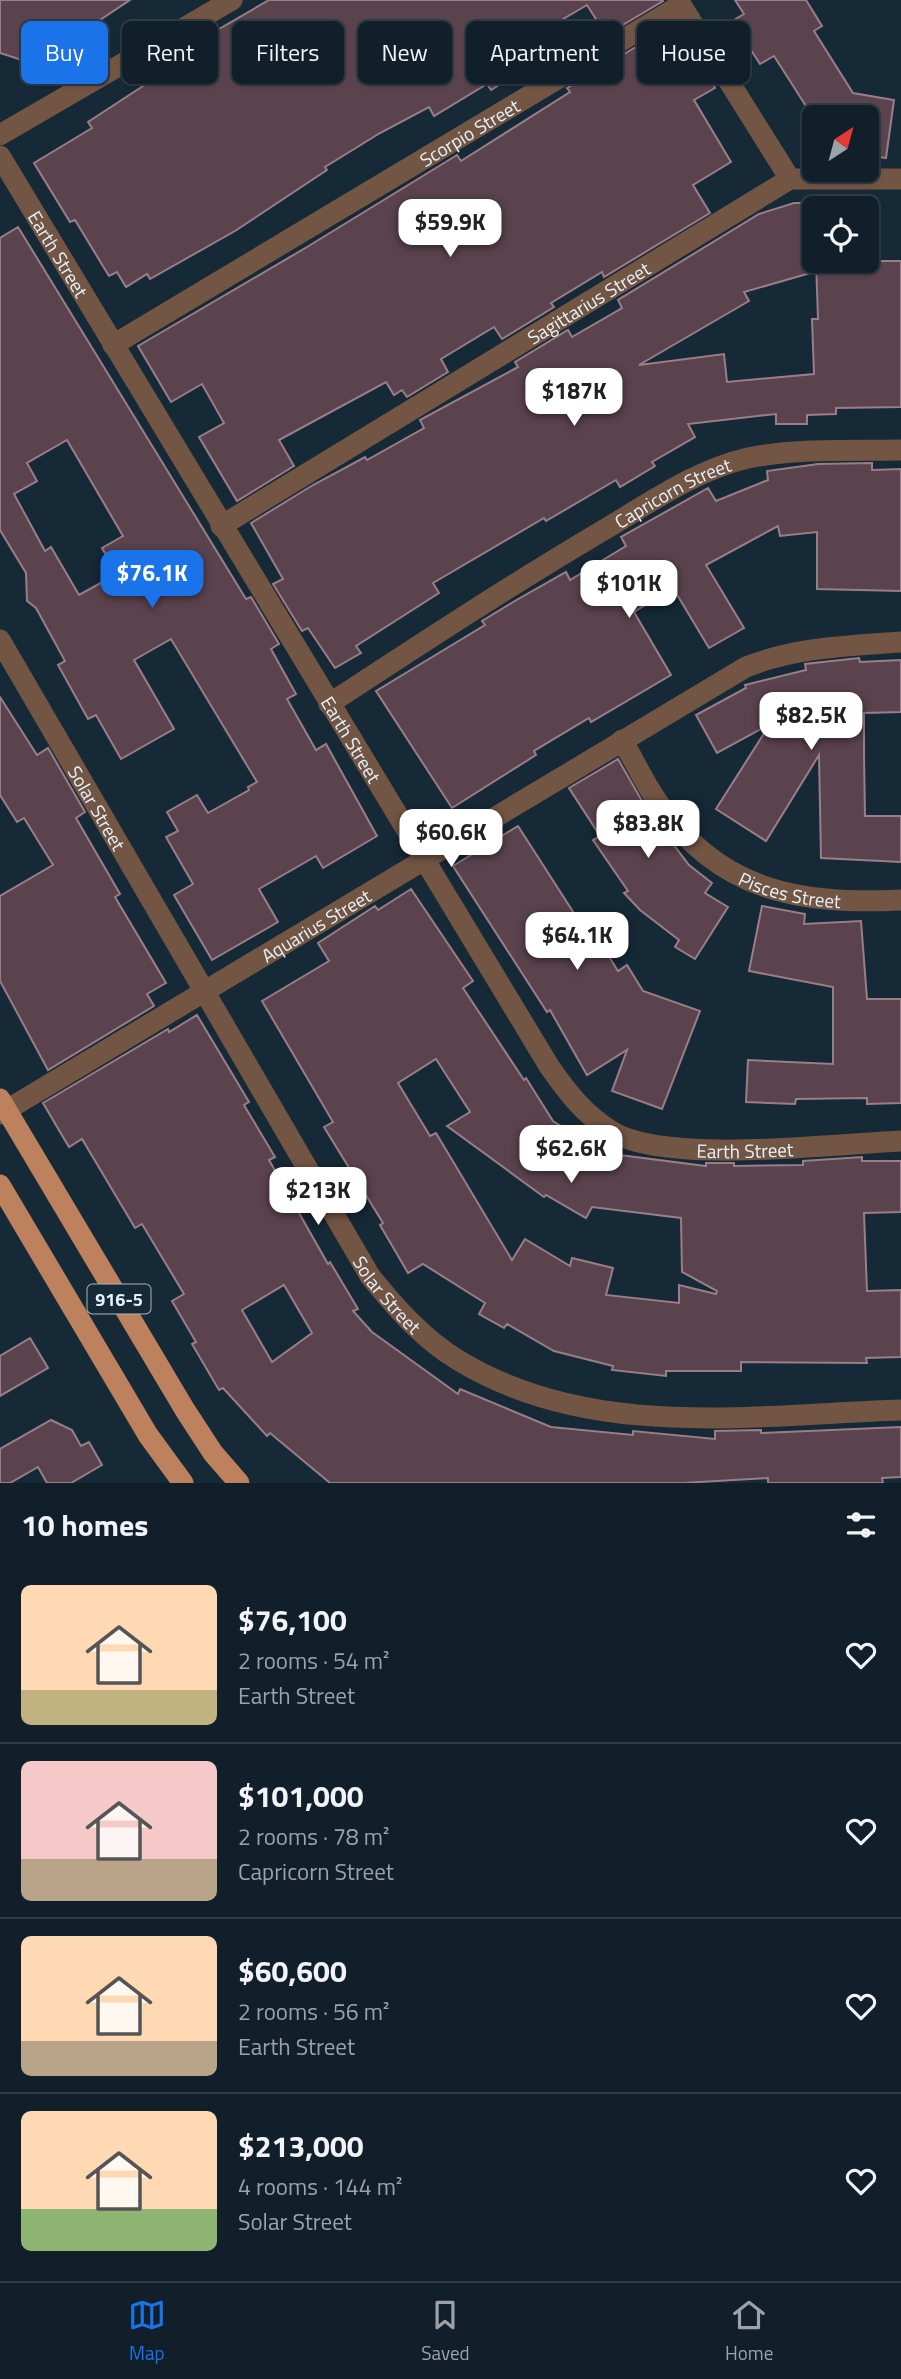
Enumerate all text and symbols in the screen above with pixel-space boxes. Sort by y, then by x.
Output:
chip: Buy [21,21,108,84]
chip: Rent [122,21,218,84]
chip: Filters [232,21,344,84]
chip: New [358,21,452,84]
chip: Apartment [466,21,623,84]
chip: House [637,21,750,84]
street label: Scorpio Street [413,90,525,173]
north arrow [802,105,878,182]
map controls [802,105,879,273]
button: locate [802,196,879,273]
pin: $59.9K [393,200,507,259]
text: $59.9K [414,204,486,239]
street label: Earth Street [21,205,96,303]
street label: Sagittarius Street [521,253,656,351]
pin: $187K [525,368,623,428]
text: $187K [541,373,607,408]
street label: Capricorn Street [608,449,735,535]
pin: $76.1K [95,550,209,610]
text: $76.1K [116,555,188,590]
pin: $101K [580,560,678,620]
text: $101K [596,565,662,600]
street label: Earth Street [314,690,389,788]
pin: $82.5K [754,692,868,752]
text: $82.5K [775,697,847,732]
street label: Solar Street [61,760,134,856]
pin: $83.8K [591,800,705,860]
text: $83.8K [612,805,684,840]
pin: $60.6K [394,810,508,869]
text: $60.6K [415,814,487,849]
street label: Pisces Street [734,863,842,915]
street label: Aquarius Street [255,880,376,969]
pin: $64.1K [520,912,634,972]
text: $64.1K [541,917,613,952]
pin: $62.6K [514,1126,628,1185]
text: $62.6K [535,1130,607,1165]
street label: Earth Street [696,1134,794,1165]
pin: $213K [269,1168,367,1227]
text: $213K [285,1172,351,1207]
street label: Solar Street [346,1250,429,1340]
road number: 916-5 [88,1284,150,1314]
text: 10 homes [21,1502,148,1548]
icon: filters [842,1506,880,1544]
text: $76,100 [238,1597,347,1643]
icon: home [77,1613,161,1697]
icon: heart [842,1636,880,1674]
text: 2 rooms · 54 m² [238,1643,389,1678]
text: Earth Street [238,1678,355,1713]
text: $101,000 [238,1773,364,1819]
icon: home [77,1789,161,1873]
icon: heart [842,1812,880,1850]
text: 2 rooms · 78 m² [238,1819,389,1854]
text: Capricorn Street [238,1854,394,1889]
text: $60,600 [238,1948,347,1994]
icon: home [77,1964,161,2048]
icon: heart [842,1987,880,2025]
text: 2 rooms · 56 m² [238,1994,389,2029]
text: Earth Street [238,2029,355,2064]
text: $213,000 [238,2123,364,2169]
icon: home [77,2139,161,2223]
icon: heart [842,2162,880,2200]
text: 4 rooms · 144 m² [238,2169,402,2204]
text: Solar Street [238,2204,352,2239]
tab: Map [128,2296,166,2367]
tab: Saved [421,2296,470,2367]
tab: Home [725,2296,773,2367]

